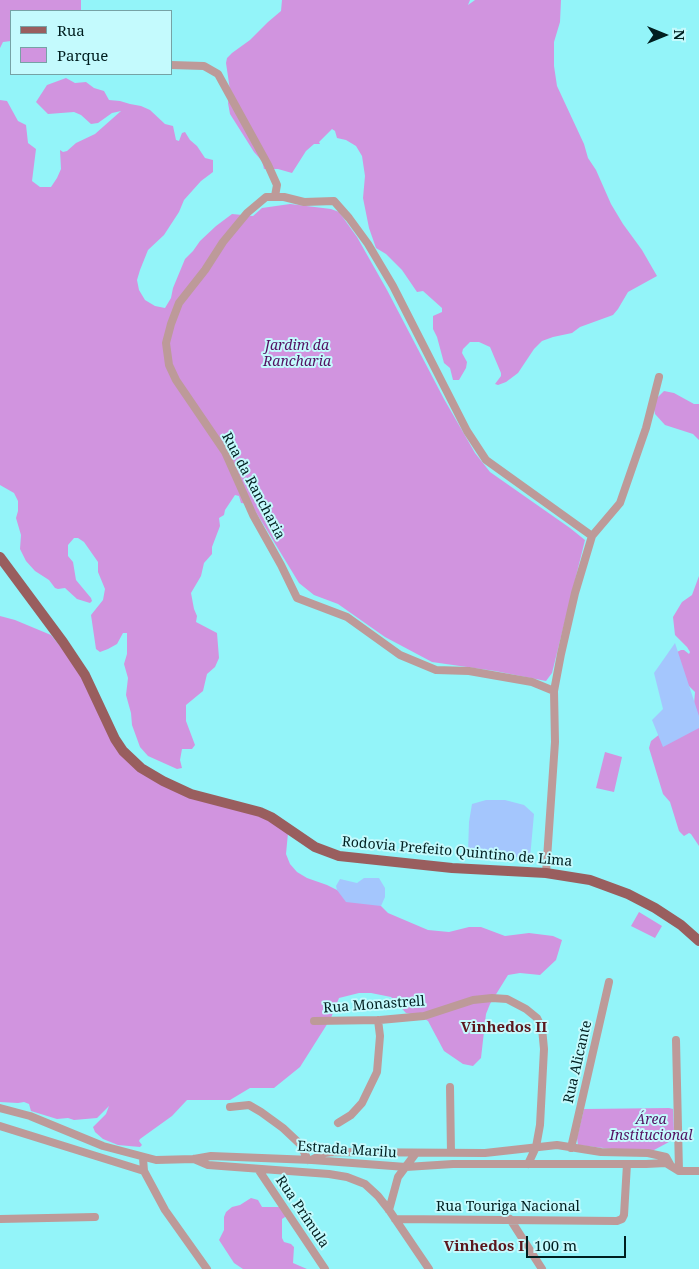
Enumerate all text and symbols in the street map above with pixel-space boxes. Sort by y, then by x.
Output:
legend [10,10,172,75]
north arrow [639,10,689,60]
text: Rua [57,20,85,40]
text: N [670,29,689,41]
text: Parque [57,45,108,65]
park label: Jardim da Rancharia [263,338,331,371]
street label: Rua da Rancharia [218,430,288,542]
street label: Rodovia Prefeito Quintino de Lima [341,834,573,870]
street label: Rua Monastrell [323,993,425,1017]
district label: Vinhedos II [461,1019,547,1037]
street label: Rua Alicante [560,1019,596,1105]
park label: Área Institucional [610,1112,692,1144]
street label: Estrada Marilu [297,1138,397,1162]
street label: Rua Prímula [272,1173,332,1251]
street label: Rua Touriga Nacional [436,1199,580,1215]
scale bar [529,1226,629,1258]
text: 100 m [534,1235,577,1255]
district label: Vinhedos I [444,1238,524,1256]

